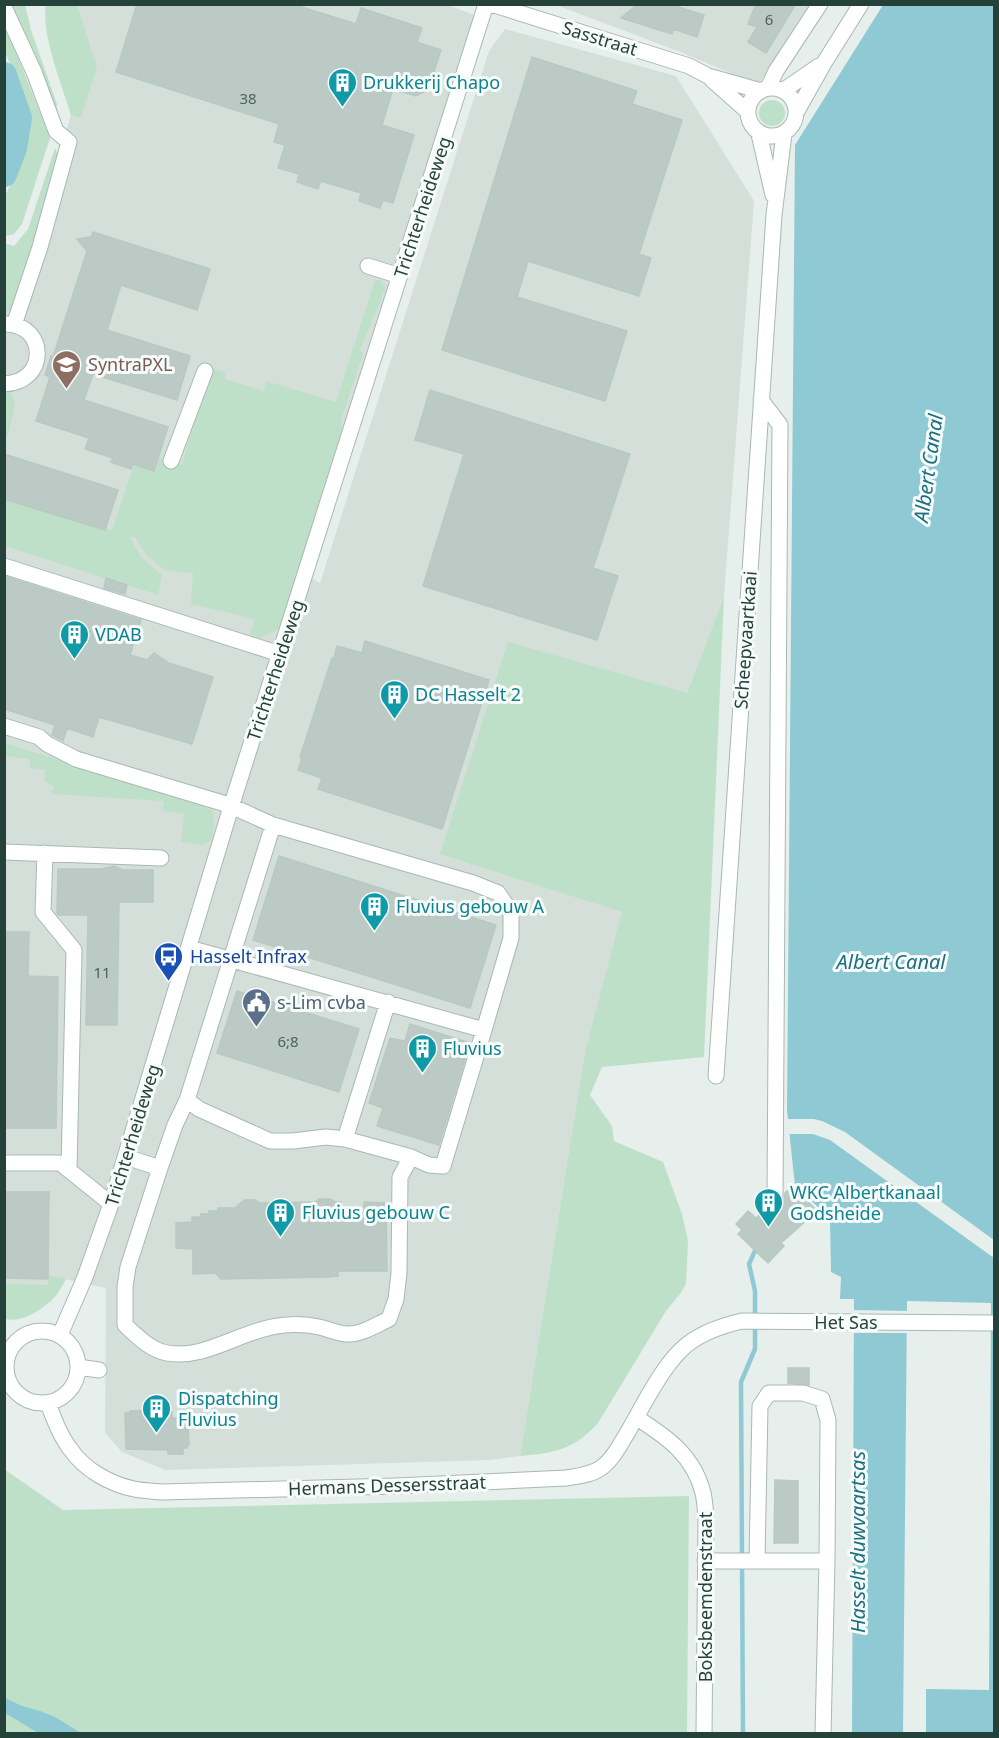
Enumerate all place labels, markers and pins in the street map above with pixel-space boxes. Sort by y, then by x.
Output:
building icon: Drukkerij Chapo [326,66,358,108]
place label: Drukkerij Chapo [363,70,500,94]
school or university icon: SyntraPXL [51,348,83,390]
place label: SyntraPXL [88,352,172,376]
building icon: VDAB [58,618,90,660]
place label: VDAB [95,622,142,646]
building icon: DC Hasselt 2 [378,678,410,720]
place label: DC Hasselt 2 [415,682,521,706]
building icon: Fluvius gebouw A [359,890,391,932]
place label: Fluvius gebouw A [396,894,544,918]
bus stop icon: Hasselt Infrax [153,940,185,982]
place label: Hasselt Infrax [190,944,307,968]
public building icon: s-Lim cvba [240,986,272,1028]
place label: s-Lim cvba [277,990,366,1014]
building icon: Fluvius [406,1032,438,1074]
place label: Fluvius [443,1036,502,1060]
place label: WKC Albertkanaal Godsheide [790,1180,941,1225]
building icon: WKC Albertkanaal Godsheide [753,1186,785,1228]
building icon: Fluvius gebouw C [265,1196,297,1238]
place label: Fluvius gebouw C [302,1200,450,1224]
place label: Dispatching Fluvius [178,1386,279,1431]
building icon: Dispatching Fluvius [141,1392,173,1434]

